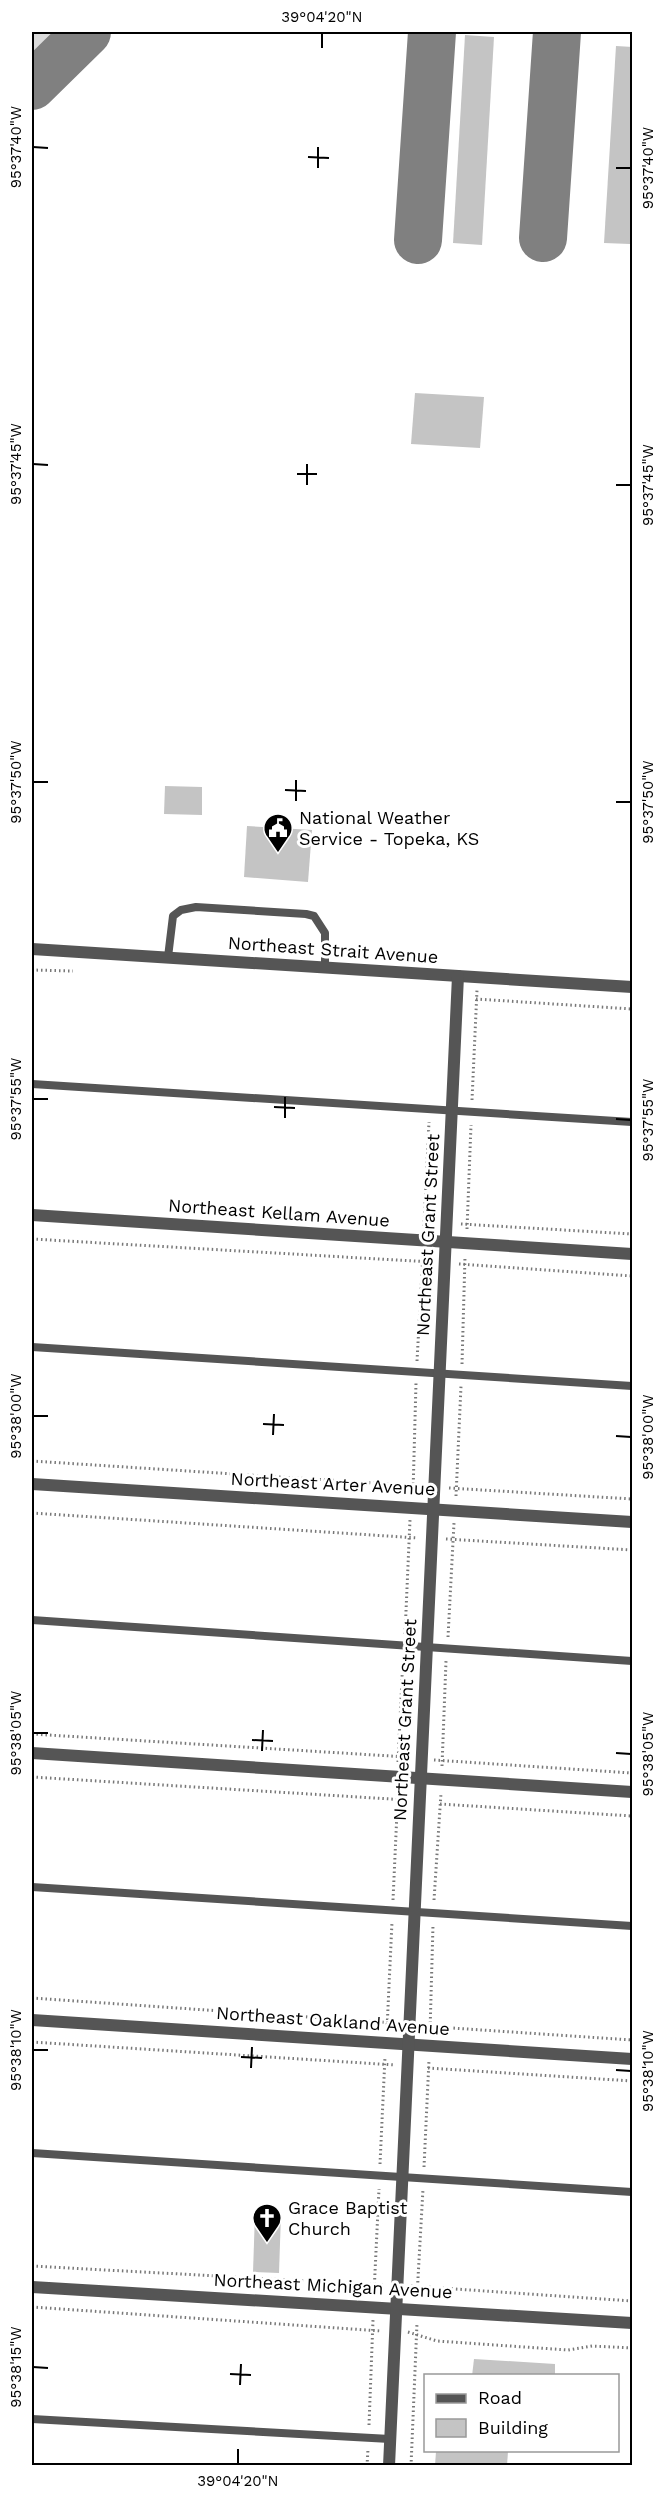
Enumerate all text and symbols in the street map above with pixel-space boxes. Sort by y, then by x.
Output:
text: 39°04'20"N [281,8,363,26]
text: 95°37'40"W [7,106,25,188]
text: 95°37'40"W [639,127,657,209]
text: 95°37'45"W [7,423,25,505]
text: 95°37'45"W [639,444,657,526]
text: 95°37'50"W [7,740,25,824]
text: 95°37'50"W [639,760,657,844]
place label: National Weather Service - Topeka, KS [299,807,479,849]
public building icon: National Weather Service - Topeka, KS [262,812,294,854]
street label: Northeast Strait Avenue [227,932,439,967]
text: 95°37'55"W [7,1058,25,1140]
text: 95°37'55"W [639,1079,657,1161]
street label: Northeast Grant Street [412,1133,443,1337]
street label: Northeast Kellam Avenue [168,1194,390,1231]
text: 95°38'00"W [7,1373,25,1459]
text: 95°38'00"W [639,1394,657,1480]
street label: Northeast Arter Avenue [230,1468,436,1499]
street label: Northeast Grant Street [389,1618,420,1822]
text: 95°38'05"W [7,1691,25,1775]
text: 95°38'05"W [639,1712,657,1796]
street label: Northeast Oakland Avenue [216,2002,451,2039]
text: 95°38'10"W [7,2009,25,2091]
text: 95°38'10"W [639,2030,657,2112]
place label: Grace Baptist Church [288,2197,408,2239]
church icon: Grace Baptist Church [251,2202,283,2244]
street label: Northeast Michigan Avenue [213,2269,453,2302]
text: 95°38'15"W [7,2326,25,2408]
legend [424,2374,619,2452]
text: Road [478,2387,522,2408]
text: Building [478,2417,548,2438]
text: 39°04'20"N [197,2472,279,2490]

